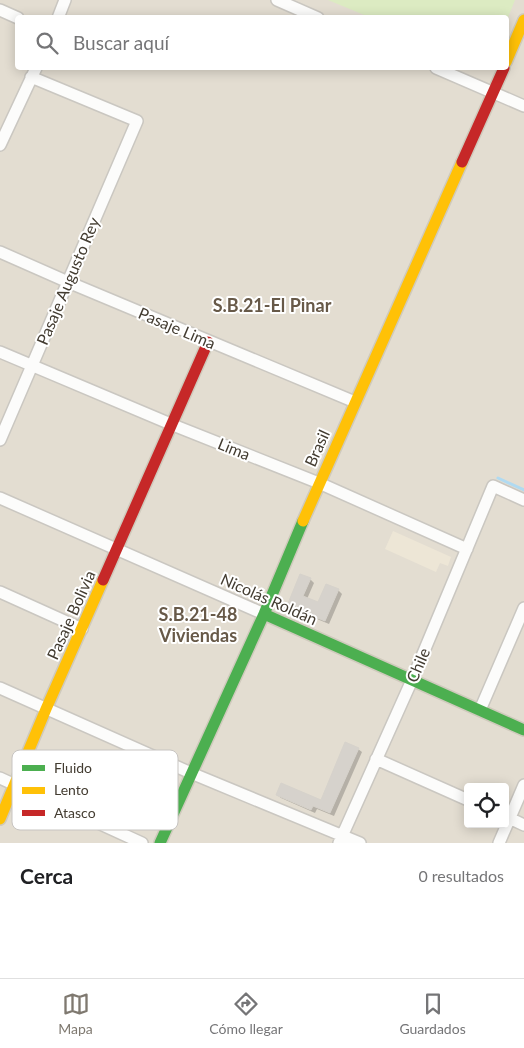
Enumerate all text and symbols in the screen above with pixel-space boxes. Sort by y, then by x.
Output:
search box [15,15,509,70]
icon: search [33,29,61,57]
text: Buscar aquí [73,31,169,54]
street label: Pasaje Augusto Rey [32,214,103,347]
district label: S.B.21-El Pinar [213,294,332,316]
street label: Pasaje Lima [136,303,219,352]
street label: Brasil [300,426,333,469]
street label: Lima [215,434,253,464]
street label: Pasaje Bolivia [42,567,99,662]
street label: Nicolás Roldán [218,569,320,628]
district label: S.B.21-48 Viviendas [158,603,237,646]
street label: Chile [402,645,433,685]
legend [12,750,178,830]
text: Fluido [54,759,92,776]
text: Lento [54,781,89,798]
map controls [464,783,509,828]
button: locate [464,783,509,828]
text: Atasco [54,804,96,821]
text: Cerca [20,863,73,888]
text: 0 resultados [418,866,504,885]
tab: Mapa [58,990,93,1037]
tab: Cómo llegar [209,990,283,1037]
tab: Guardados [399,990,466,1037]

